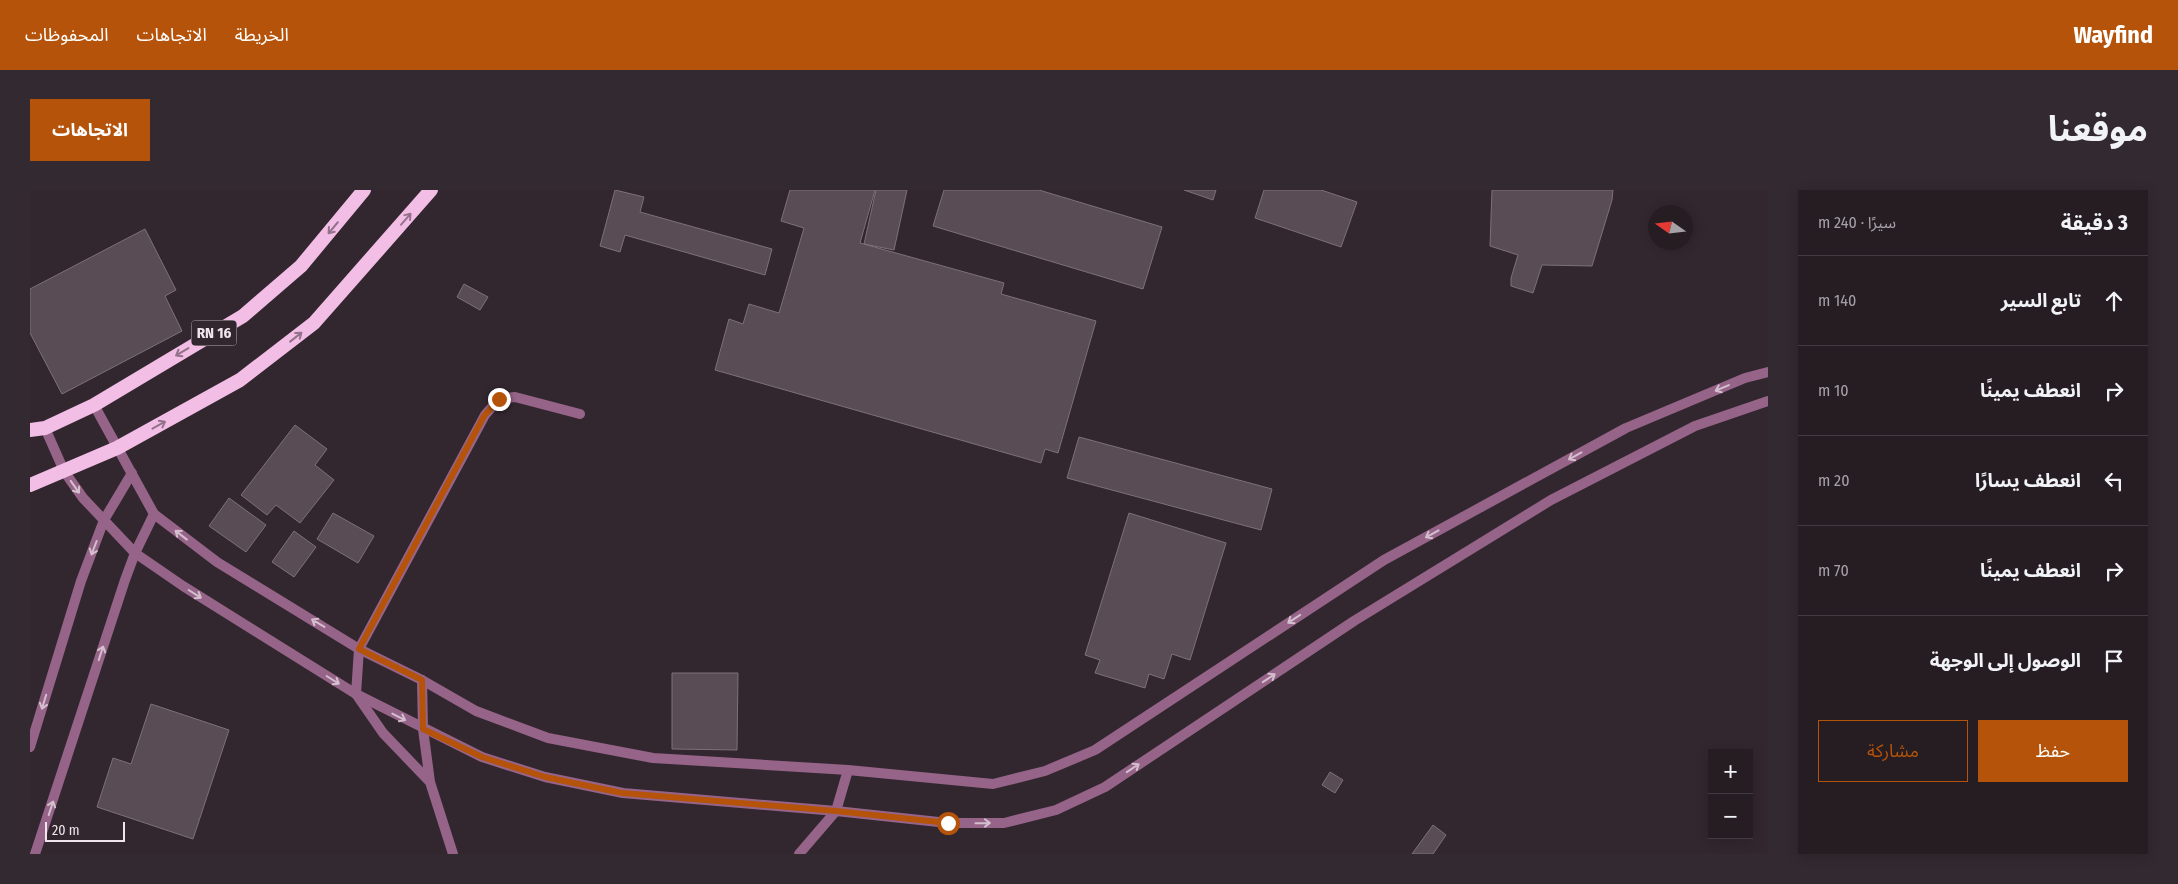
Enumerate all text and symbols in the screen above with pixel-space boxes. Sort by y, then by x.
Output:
text: Wayfind [2073,21,2153,49]
text: المحفوظات [25,24,109,46]
text: الاتجاهات [137,24,207,46]
text: الخريطة [235,24,289,46]
button: الاتجاهات [30,99,150,161]
text: موقعنا [2048,108,2148,150]
north arrow [1648,205,1693,250]
text: 3 دقيقة [2061,210,2128,236]
one-way arrow [400,212,412,225]
text: سيرًا · 240 m [1818,213,1896,232]
one-way arrow [327,221,338,234]
icon: ahead [2100,287,2128,315]
text: تابع السير [2001,289,2081,312]
text: 140 m [1818,291,1856,310]
road number: RN 16 [192,320,236,346]
one-way arrow [289,332,302,343]
one-way arrow [175,348,189,358]
icon: right [2100,377,2128,405]
text: انعطف يمينًا [1980,379,2081,402]
text: 10 m [1818,381,1849,400]
one-way arrow [1715,383,1730,393]
route end [488,388,511,411]
one-way arrow [152,420,167,430]
one-way arrow [1567,451,1582,461]
icon: left [2100,467,2128,495]
text: انعطف يسارًا [1975,469,2081,492]
text: 20 m [1818,471,1849,490]
one-way arrow [70,479,80,493]
one-way arrow [175,529,188,540]
one-way arrow [1425,530,1440,539]
one-way arrow [88,540,98,555]
icon: right [2100,557,2128,585]
text: انعطف يمينًا [1980,559,2081,582]
text: 70 m [1818,561,1849,580]
one-way arrow [188,588,202,599]
one-way arrow [1287,614,1301,624]
one-way arrow [311,618,325,628]
one-way arrow [97,646,107,662]
icon: arrive [2100,647,2128,675]
text: الوصول إلى الوجهة [1930,649,2081,672]
one-way arrow [1261,673,1275,683]
one-way arrow [325,675,339,685]
one-way arrow [38,694,48,710]
one-way arrow [391,713,406,722]
button: مشاركة [1818,720,1968,782]
button: حفظ [1978,720,2128,782]
map controls [1708,749,1753,839]
button: + [1708,749,1753,794]
one-way arrow [1126,763,1140,773]
button: − [1708,794,1753,839]
one-way arrow [47,801,56,816]
route start [937,812,960,835]
one-way arrow [975,818,991,828]
scale bar [45,819,125,842]
text: 20 m [52,822,80,839]

